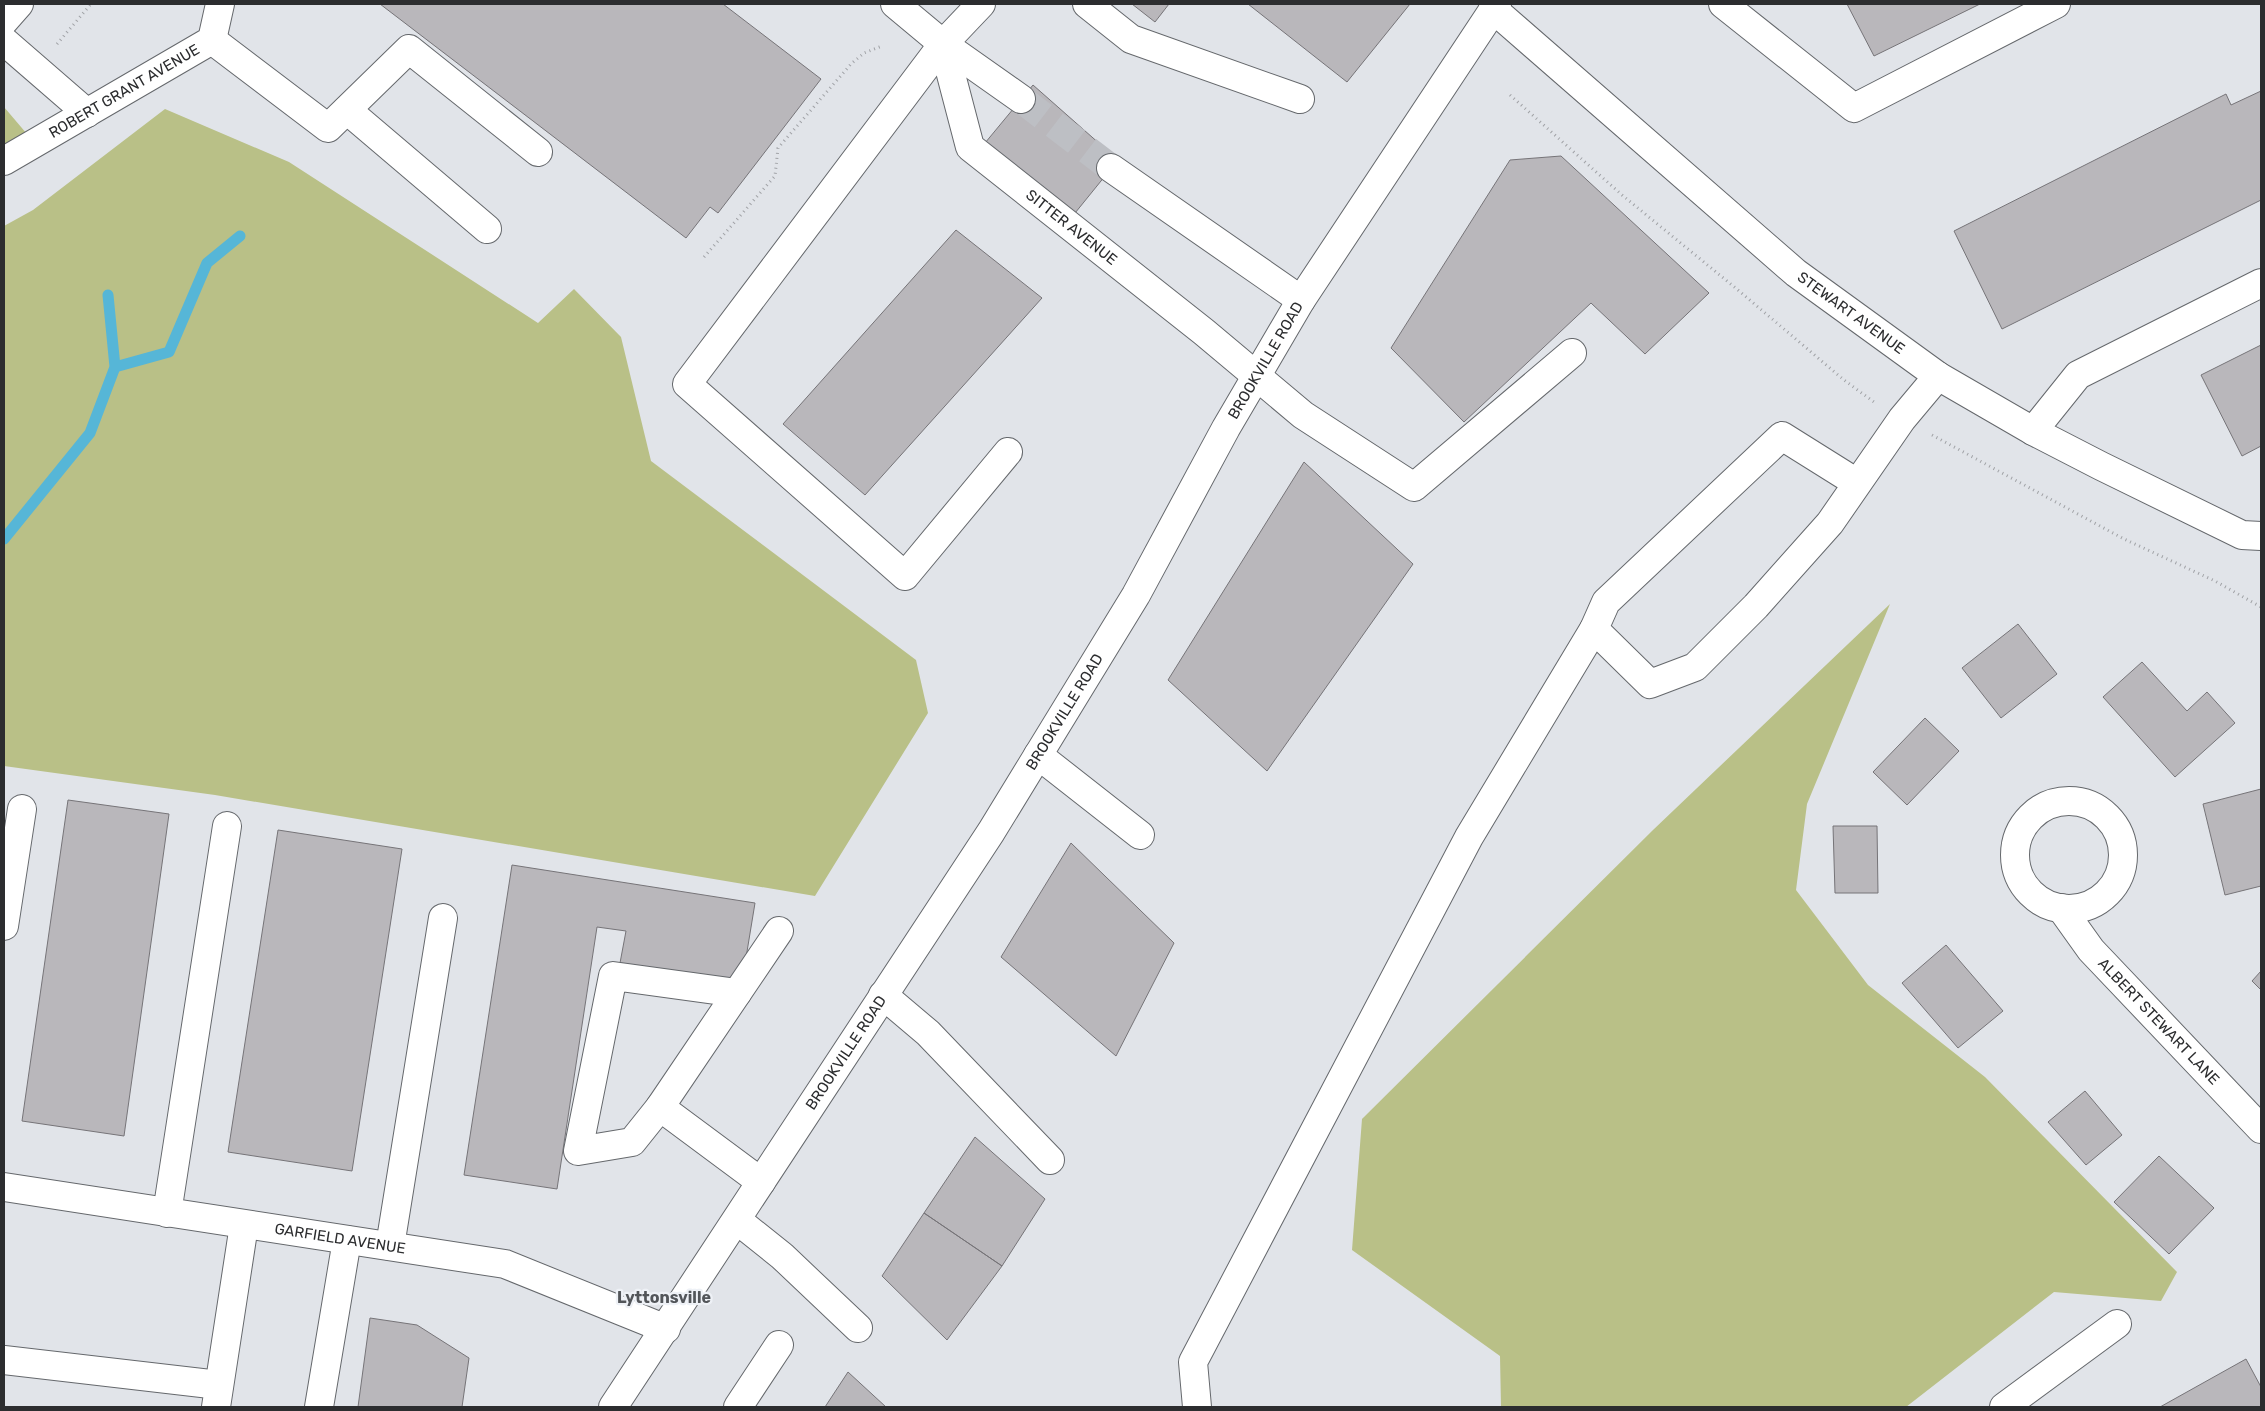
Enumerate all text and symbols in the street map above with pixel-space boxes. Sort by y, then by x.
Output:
street label: ROBERT GRANT AVENUE [46,40,203,142]
street label: SITTER AVENUE [1022,186,1121,269]
street label: STEWART AVENUE [1794,268,1908,358]
street label: BROOKVILLE ROAD [1224,298,1307,422]
street label: BROOKVILLE ROAD [1022,650,1107,773]
street label: ALBERT STEWART LANE [2094,954,2223,1088]
street label: BROOKVILLE ROAD [802,992,890,1113]
street label: GARFIELD AVENUE [273,1220,407,1258]
district label: Lyttonsville [617,1288,711,1307]

